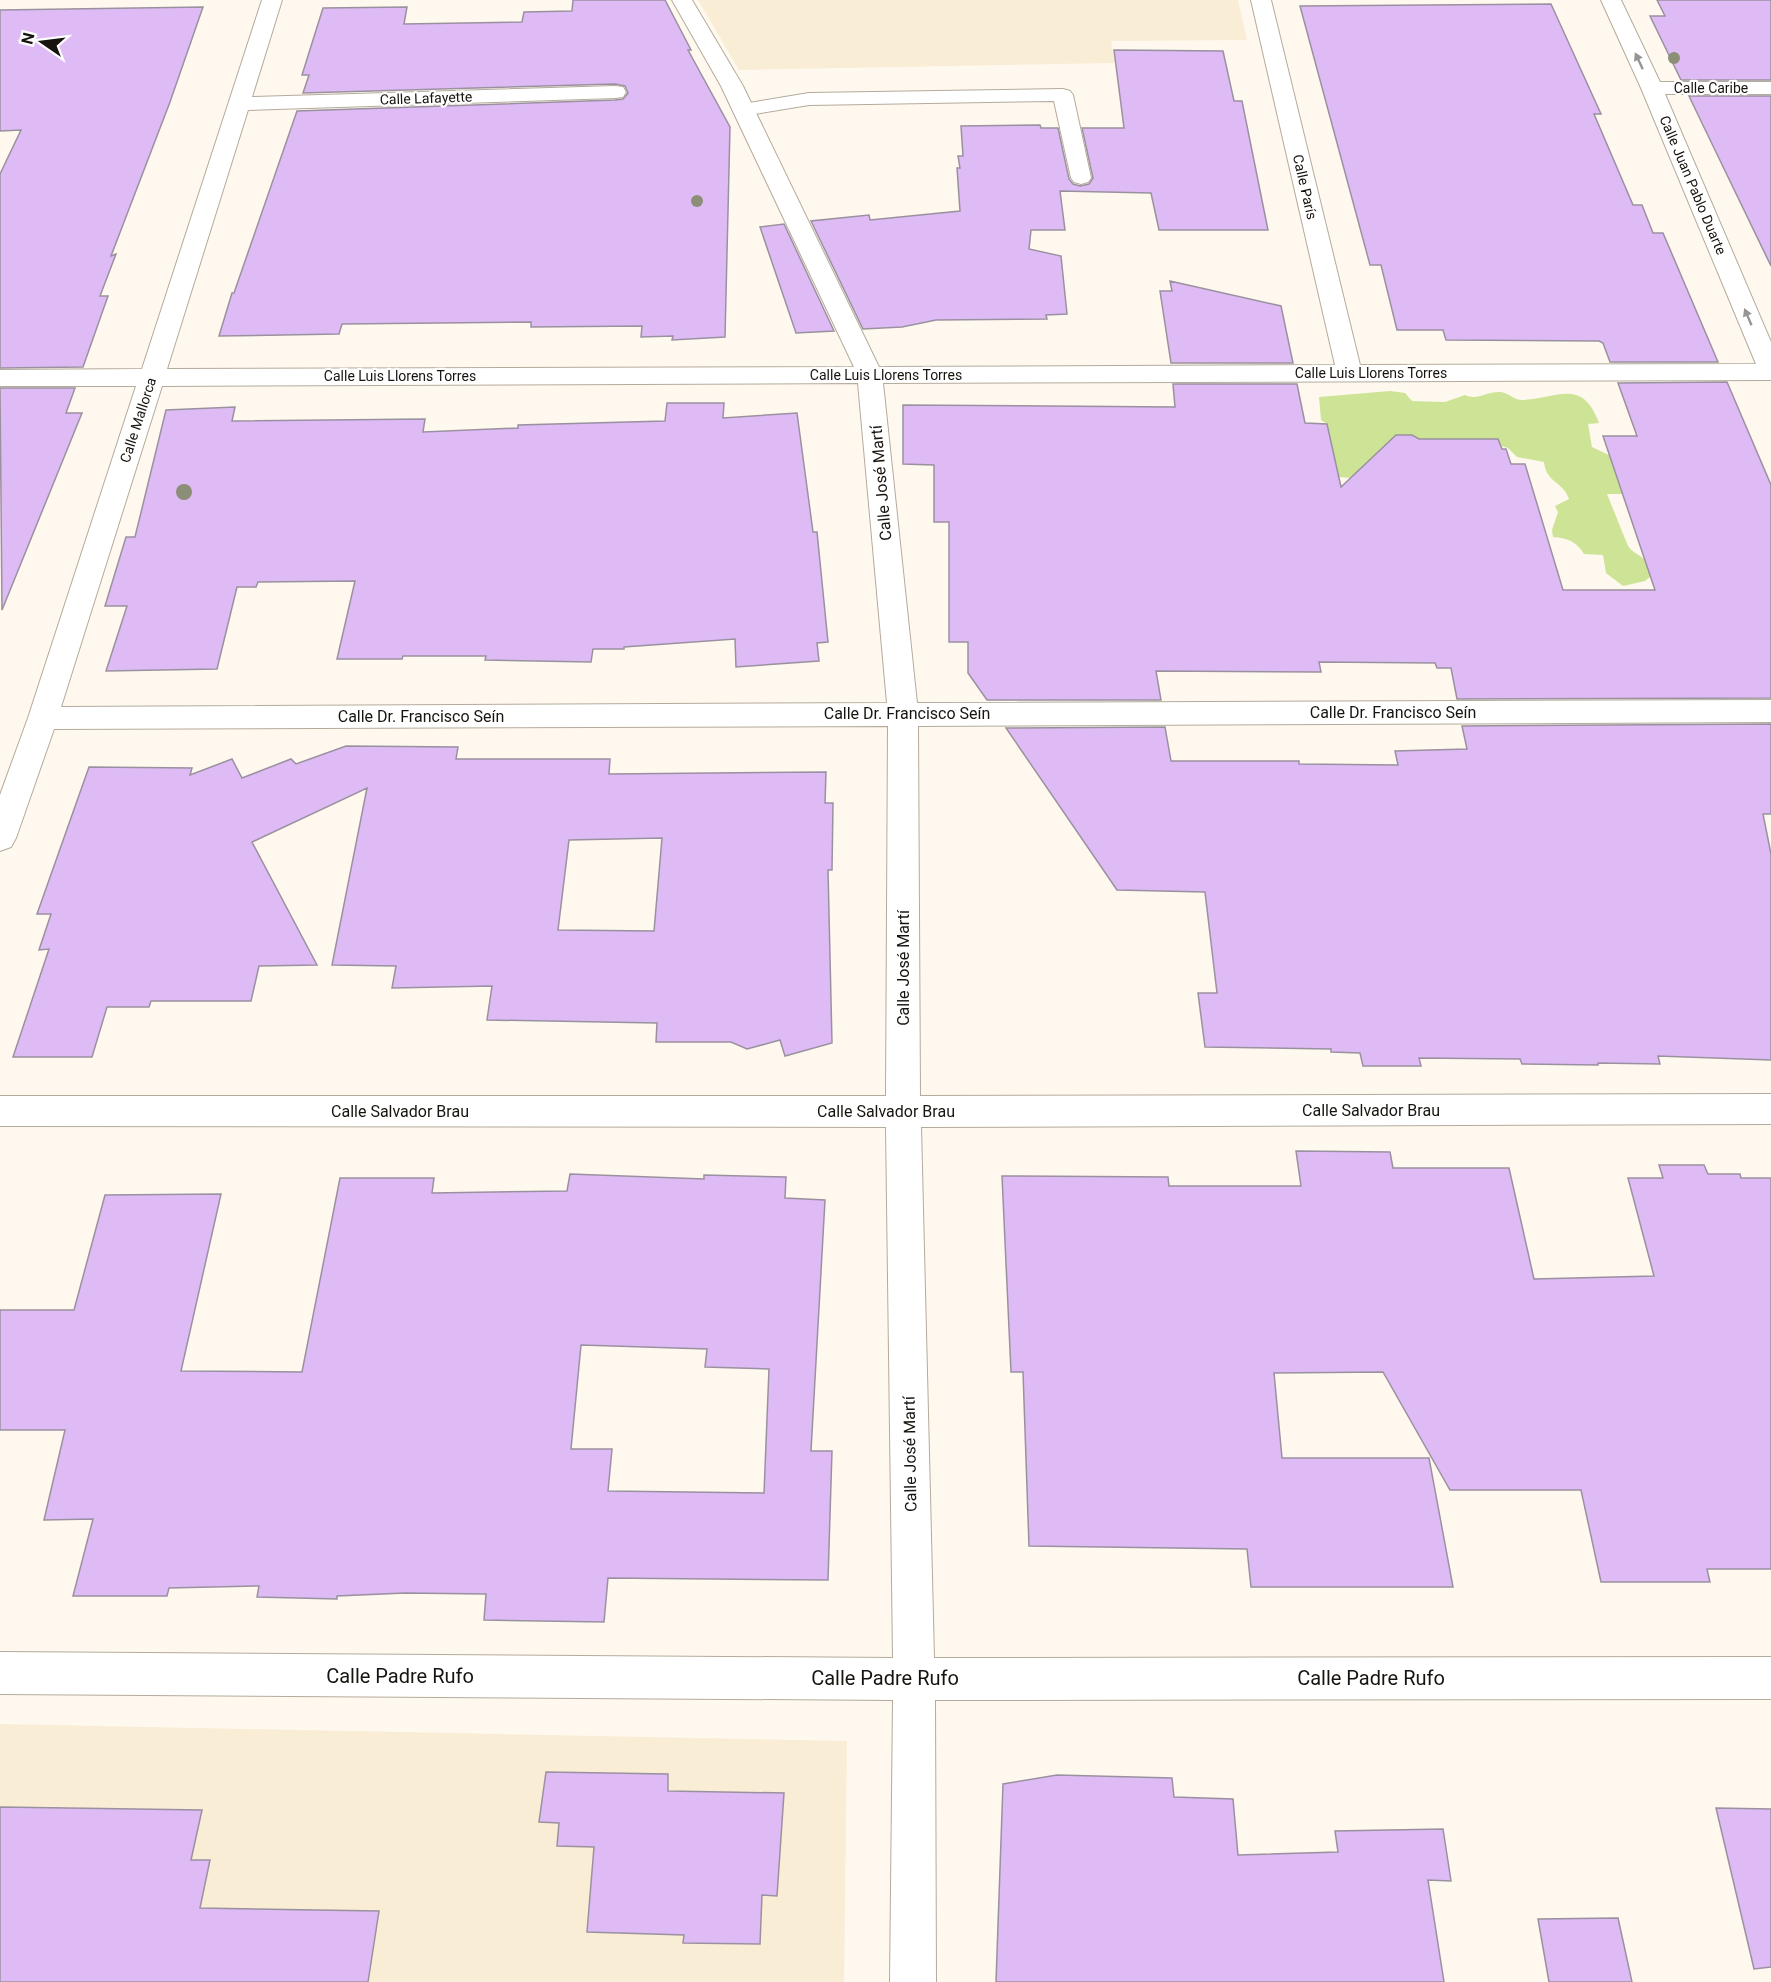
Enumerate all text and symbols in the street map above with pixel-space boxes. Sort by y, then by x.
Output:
north arrow [12,12,72,72]
text: N [17,31,39,46]
one-way arrow [1635,52,1644,69]
street label: Calle Caribe [1674,80,1748,96]
street label: Calle Lafayette [379,88,473,108]
street label: Calle Juan Pablo Duarte [1656,113,1730,257]
street label: Calle París [1290,153,1320,221]
one-way arrow [1743,308,1753,326]
street label: Calle Luis Llorens Torres [1295,365,1447,381]
street label: Calle Luis Llorens Torres [810,367,962,383]
street label: Calle Luis Llorens Torres [324,368,476,384]
street label: Calle Mallorca [117,375,159,465]
street label: Calle José Martí [866,424,896,541]
street label: Calle Dr. Francisco Seín [1310,703,1476,722]
street label: Calle Dr. Francisco Seín [824,704,990,723]
street label: Calle Dr. Francisco Seín [338,707,504,726]
street label: Calle José Martí [894,909,913,1026]
street label: Calle Salvador Brau [1302,1101,1440,1120]
street label: Calle Salvador Brau [331,1102,469,1121]
street label: Calle Salvador Brau [817,1102,955,1121]
street label: Calle José Martí [899,1395,921,1512]
street label: Calle Padre Rufo [326,1664,474,1688]
street label: Calle Padre Rufo [811,1666,959,1690]
street label: Calle Padre Rufo [1297,1666,1445,1690]

